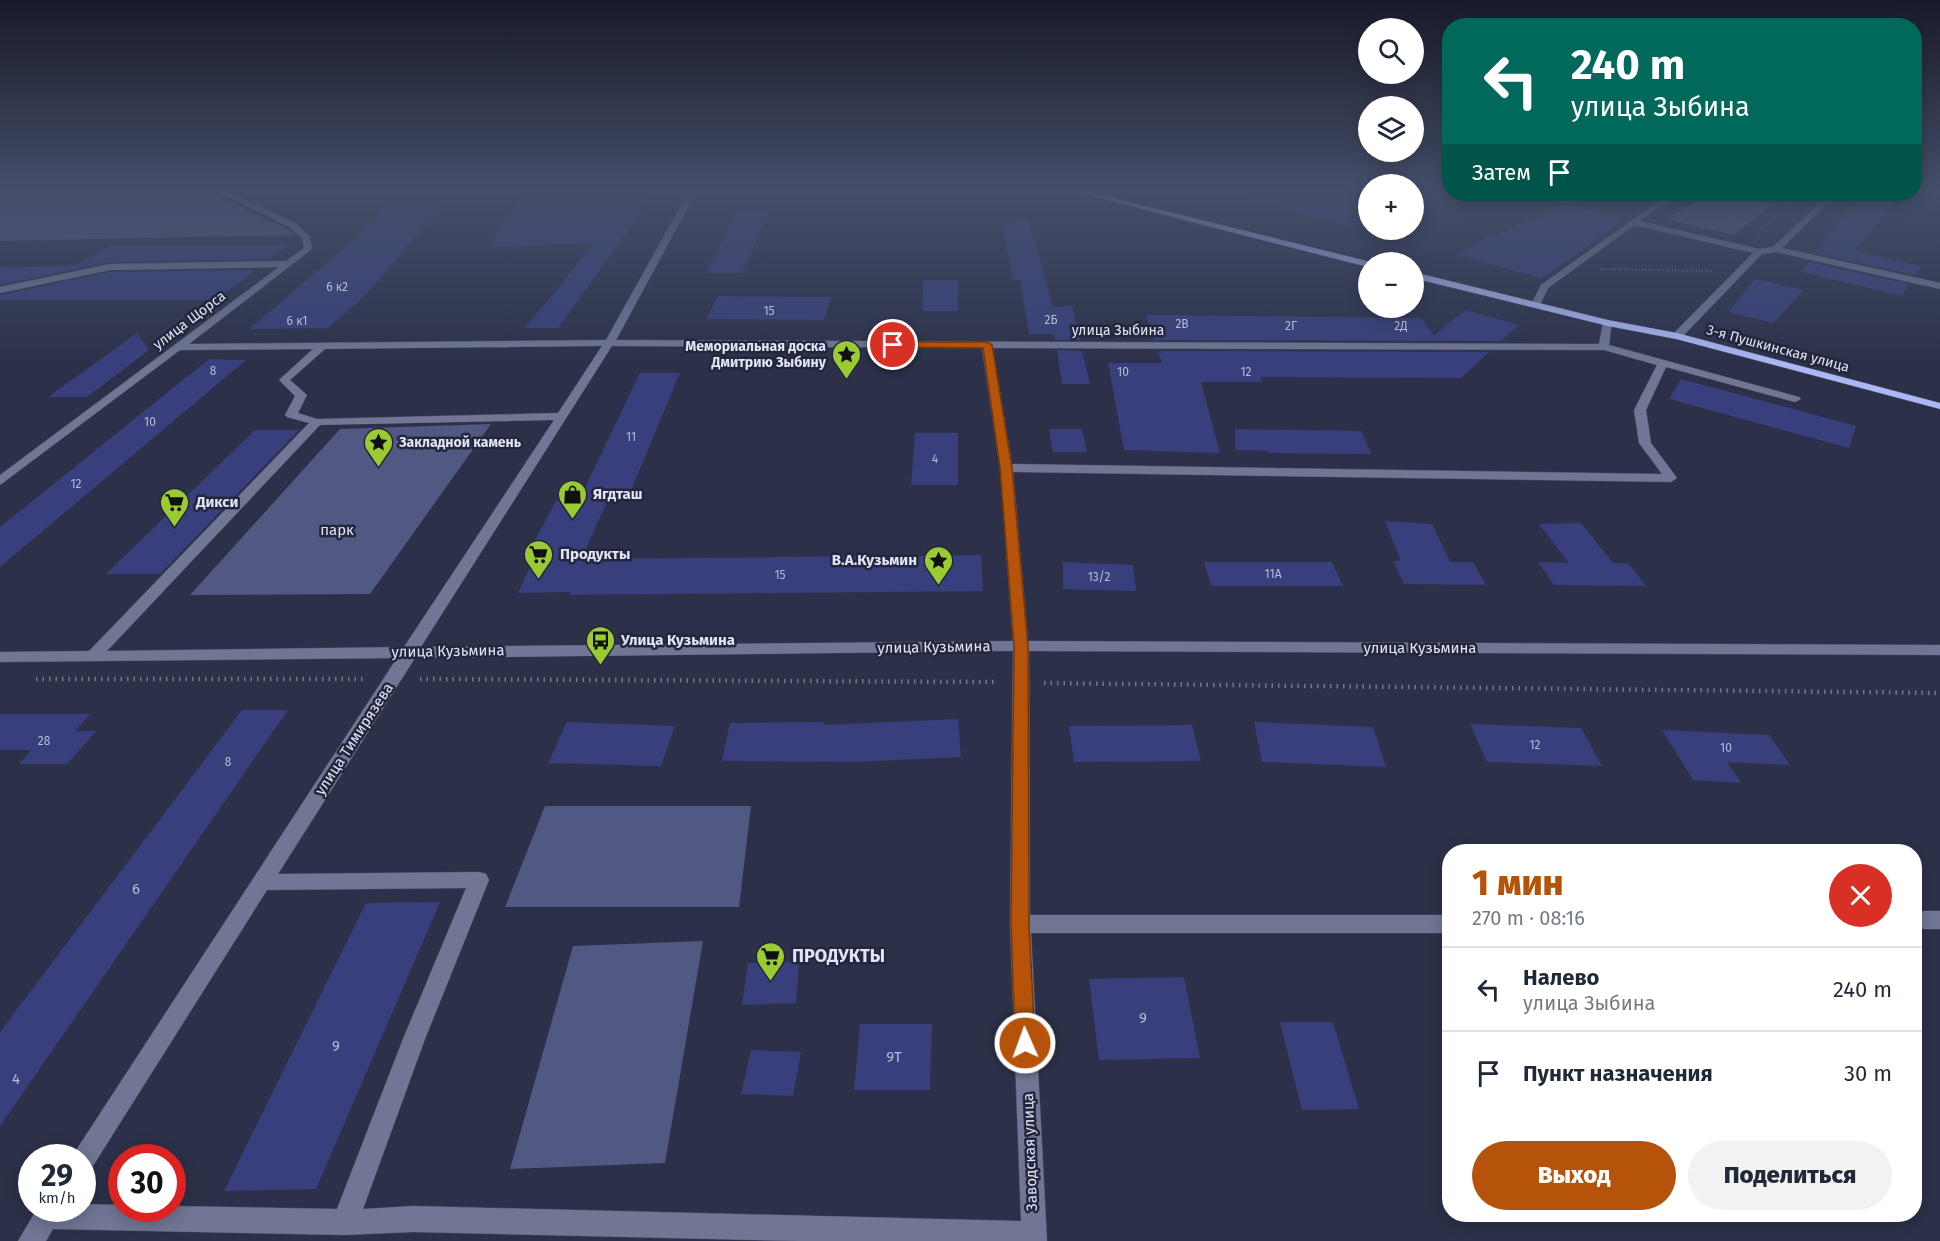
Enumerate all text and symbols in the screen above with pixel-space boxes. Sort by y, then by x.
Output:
map controls [1358,18,1424,318]
button: search [1358,18,1424,84]
text: 240 m [1571,40,1685,90]
icon: left [1472,42,1550,120]
text: улица Зыбина [1571,91,1750,123]
button: layers [1358,96,1424,162]
icon: arrive [1543,156,1576,189]
text: Затем [1472,159,1531,186]
button: + [1358,174,1424,240]
button: − [1358,252,1424,318]
house number: 6 к2 [326,280,348,294]
street label: улица Щорса [150,288,229,353]
house number: 15 [763,304,775,318]
house number: 2Б [1045,313,1057,327]
house number: 6 к1 [287,314,307,328]
house number: 2В [1175,317,1189,331]
pin [867,319,918,370]
house number: 2Г [1285,319,1297,333]
house number: 2Д [1394,319,1408,333]
street label: 3-я Пушкинская улица [1705,321,1851,376]
street label: улица Зыбина [1072,322,1164,339]
icon: arrive [876,328,909,361]
place label: Мемориальная доска Дмитрию Зыбину [685,338,827,371]
place icon: Мемориальная доска Дмитрию Зыбину [831,338,863,380]
house number: 8 [210,364,217,378]
house number: 10 [1117,365,1129,379]
house number: 12 [1240,365,1252,379]
house number: 10 [144,415,156,429]
place icon: Закладной камень [362,426,394,468]
house number: 11 [626,430,636,444]
place label: Закладной камень [398,434,522,451]
house number: 4 [932,452,939,466]
house number: 12 [70,477,82,491]
shop icon: Ягдташ [556,478,588,520]
place label: Ягдташ [593,485,642,503]
supermarket icon: Дикси [159,486,191,528]
place label: Дикси [195,493,238,511]
park label: парк [320,521,354,539]
supermarket icon: Продукты [523,538,555,580]
place icon: В.А.Кузьмин [922,544,954,586]
place label: Продукты [560,545,630,563]
place label: В.А.Кузьмин [832,551,917,569]
house number: 11А [1264,567,1282,581]
house number: 15 [774,568,786,582]
house number: 13/2 [1088,570,1110,584]
bus stop icon: Улица Кузьмина [584,624,616,666]
place label: Улица Кузьмина [620,631,735,649]
street label: улица Кузьмина [877,637,991,657]
street label: улица Кузьмина [1363,639,1477,657]
street label: улица Кузьмина [391,641,505,661]
street label: улица Тимирязева [311,679,397,799]
house number: 28 [38,734,51,748]
house number: 12 [1529,738,1541,752]
house number: 10 [1720,741,1732,755]
house number: 8 [225,755,232,769]
text: 1 мин [1472,861,1564,905]
button: close [1829,864,1892,927]
house number: 6 [132,880,140,898]
text: 270 m · 08:16 [1472,906,1585,930]
supermarket icon: ПРОДУКТЫ [755,940,787,982]
place label: ПРОДУКТЫ [792,945,885,967]
text: Налево [1523,964,1599,991]
icon: left [1472,973,1505,1006]
text: 240 m [1833,976,1892,1003]
text: улица Зыбина [1523,991,1655,1015]
house number: 9 [1139,1009,1147,1027]
position arrow [993,1011,1057,1075]
house number: 9 [332,1037,340,1055]
house number: 9Т [886,1048,902,1066]
icon: arrive [1472,1057,1505,1090]
text: Пункт назначения [1523,1060,1713,1087]
text: 30 m [1844,1060,1892,1087]
house number: 4 [12,1070,20,1088]
street label: Заводская улица [1019,1093,1041,1211]
button: Выход [1472,1141,1676,1210]
button: Поделиться [1688,1141,1892,1210]
speed limit sign: 30 [108,1144,186,1222]
text: 29 [41,1158,73,1194]
text: km/h [38,1189,76,1207]

